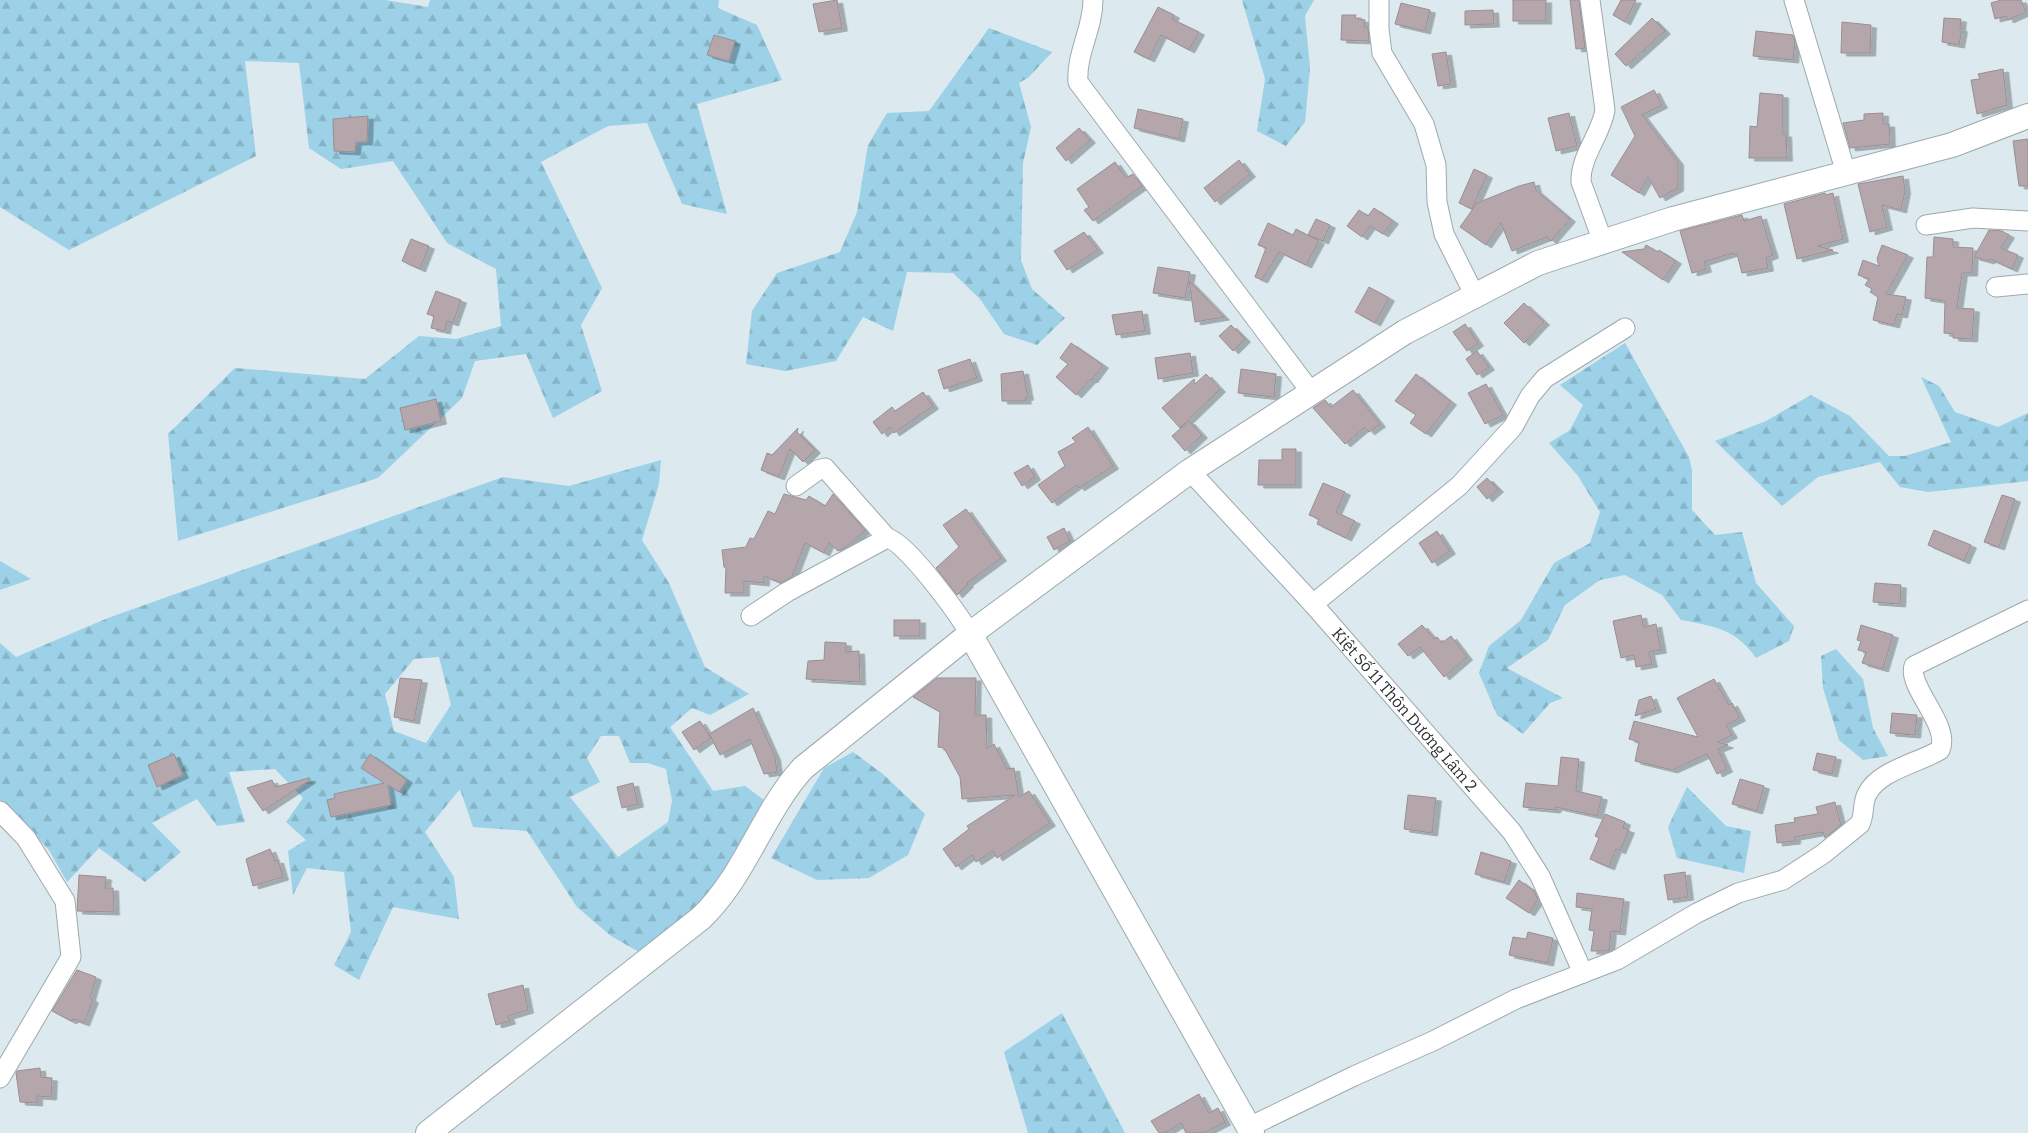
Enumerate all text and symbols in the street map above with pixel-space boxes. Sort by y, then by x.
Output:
street label: Kiệt Số 11 Thôn Dương Lâm 2 [1328,624,1481,795]

